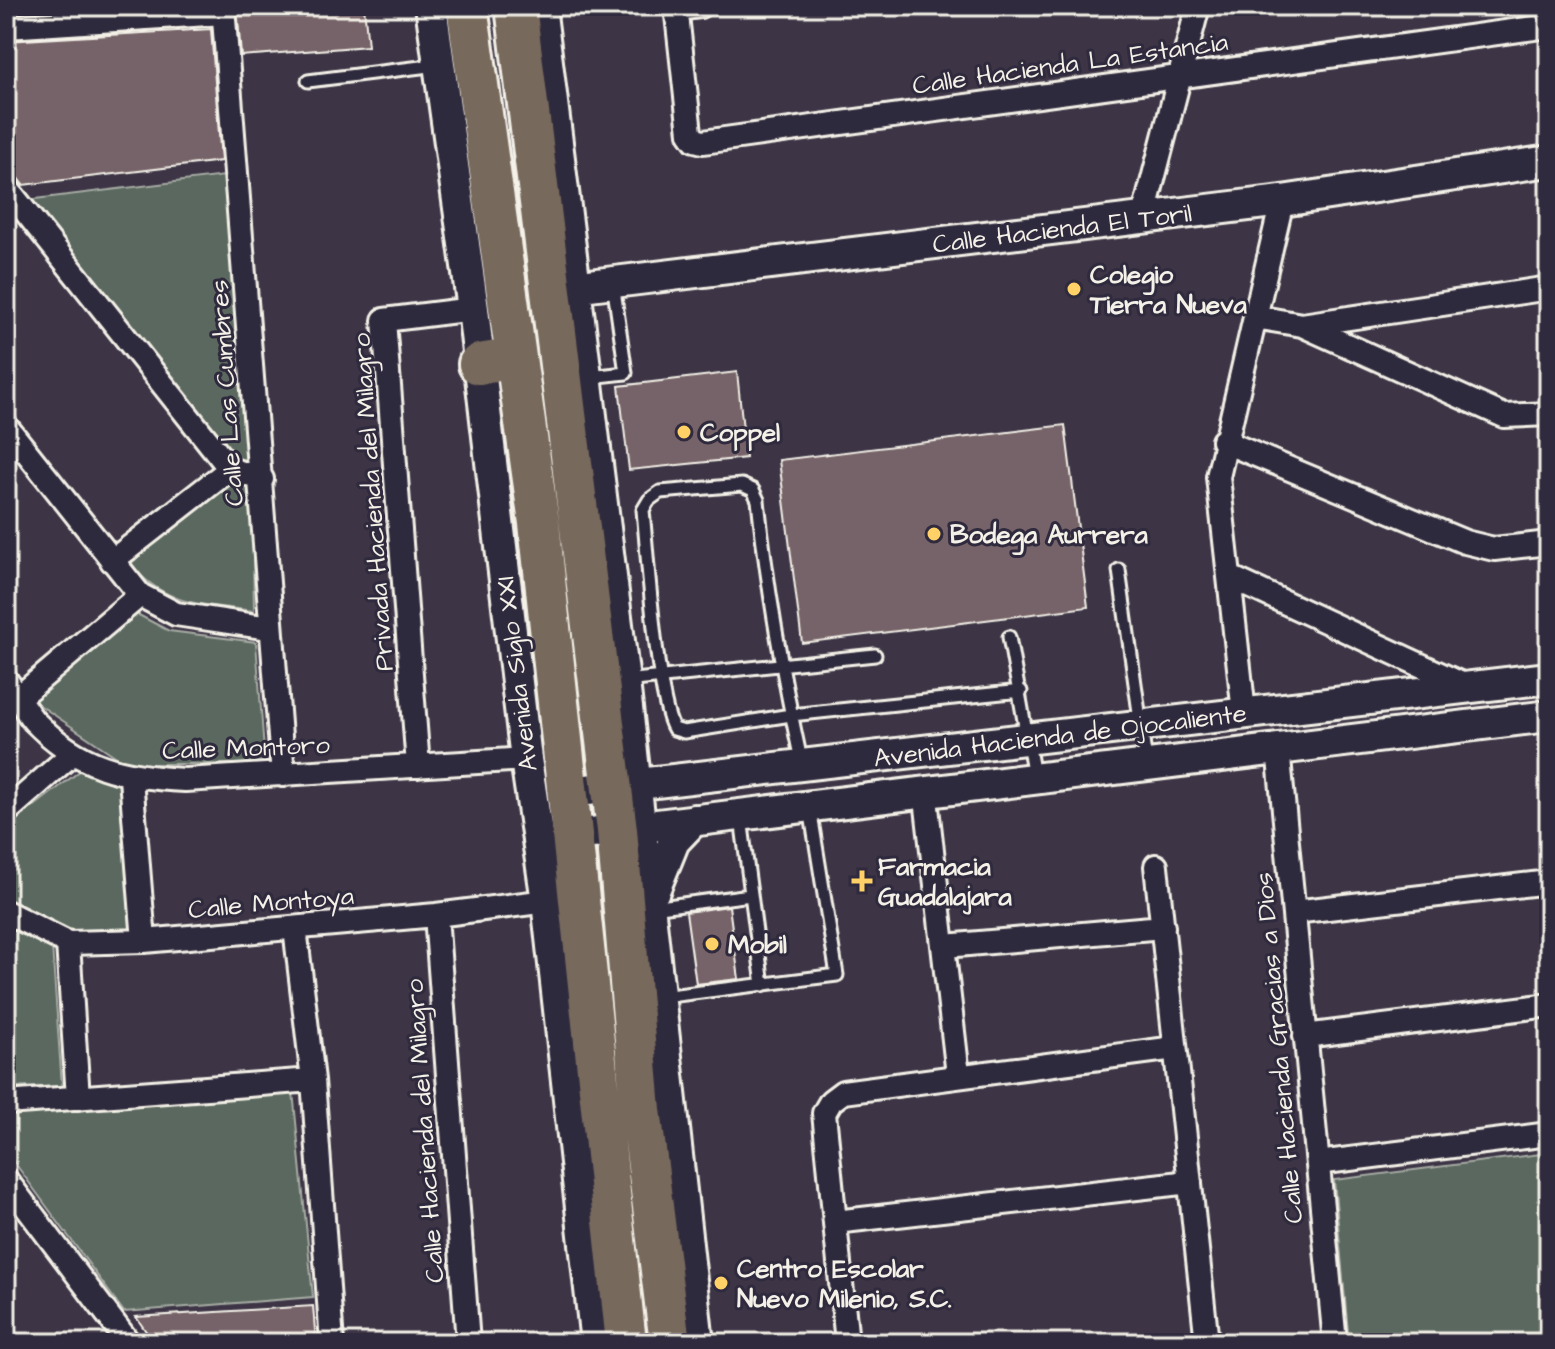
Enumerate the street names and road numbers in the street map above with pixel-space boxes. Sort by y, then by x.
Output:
street label: Calle Hacienda La Estancia [910,24,1230,104]
street label: Calle Hacienda El Toril [931,195,1194,263]
street label: Calle Las Cumbres [201,279,253,507]
street label: Privada Hacienda del Milagro [343,331,405,672]
street label: Avenida Siglo XXI [487,574,549,774]
street label: Avenida Hacienda de Ojocaliente [872,695,1249,777]
street label: Calle Montoro [162,727,331,769]
street label: Calle Hacienda Gracias a Dios [1246,871,1312,1225]
street label: Calle Montoya [187,878,356,930]
street label: Calle Hacienda del Milagro [396,977,456,1284]

